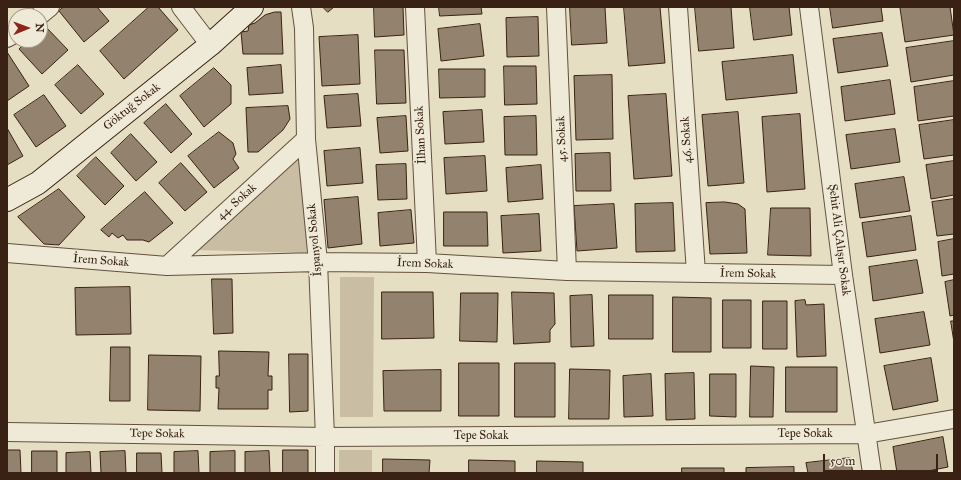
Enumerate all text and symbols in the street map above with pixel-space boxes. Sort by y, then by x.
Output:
north arrow [8,8,48,48]
text: N [33,23,46,33]
street label: Göktuğ Sokak [101,80,163,134]
street label: İlhan Sokak [412,105,430,165]
street label: 45. Sokak [554,116,570,162]
street label: 46. Sokak [678,116,696,164]
street label: 44. Sokak [214,181,260,223]
street label: Şehit Ali ÇAlışır Sokak [825,183,853,297]
street label: İspanyol Sokak [305,203,325,277]
street label: İrem Sokak [72,252,130,270]
street label: İrem Sokak [397,256,453,272]
street label: İrem Sokak [720,266,776,282]
street label: Tepe Sokak [129,426,185,442]
street label: Tepe Sokak [777,427,833,441]
street label: Tepe Sokak [453,429,509,443]
scale bar [825,446,940,472]
text: 50 m [830,454,855,468]

